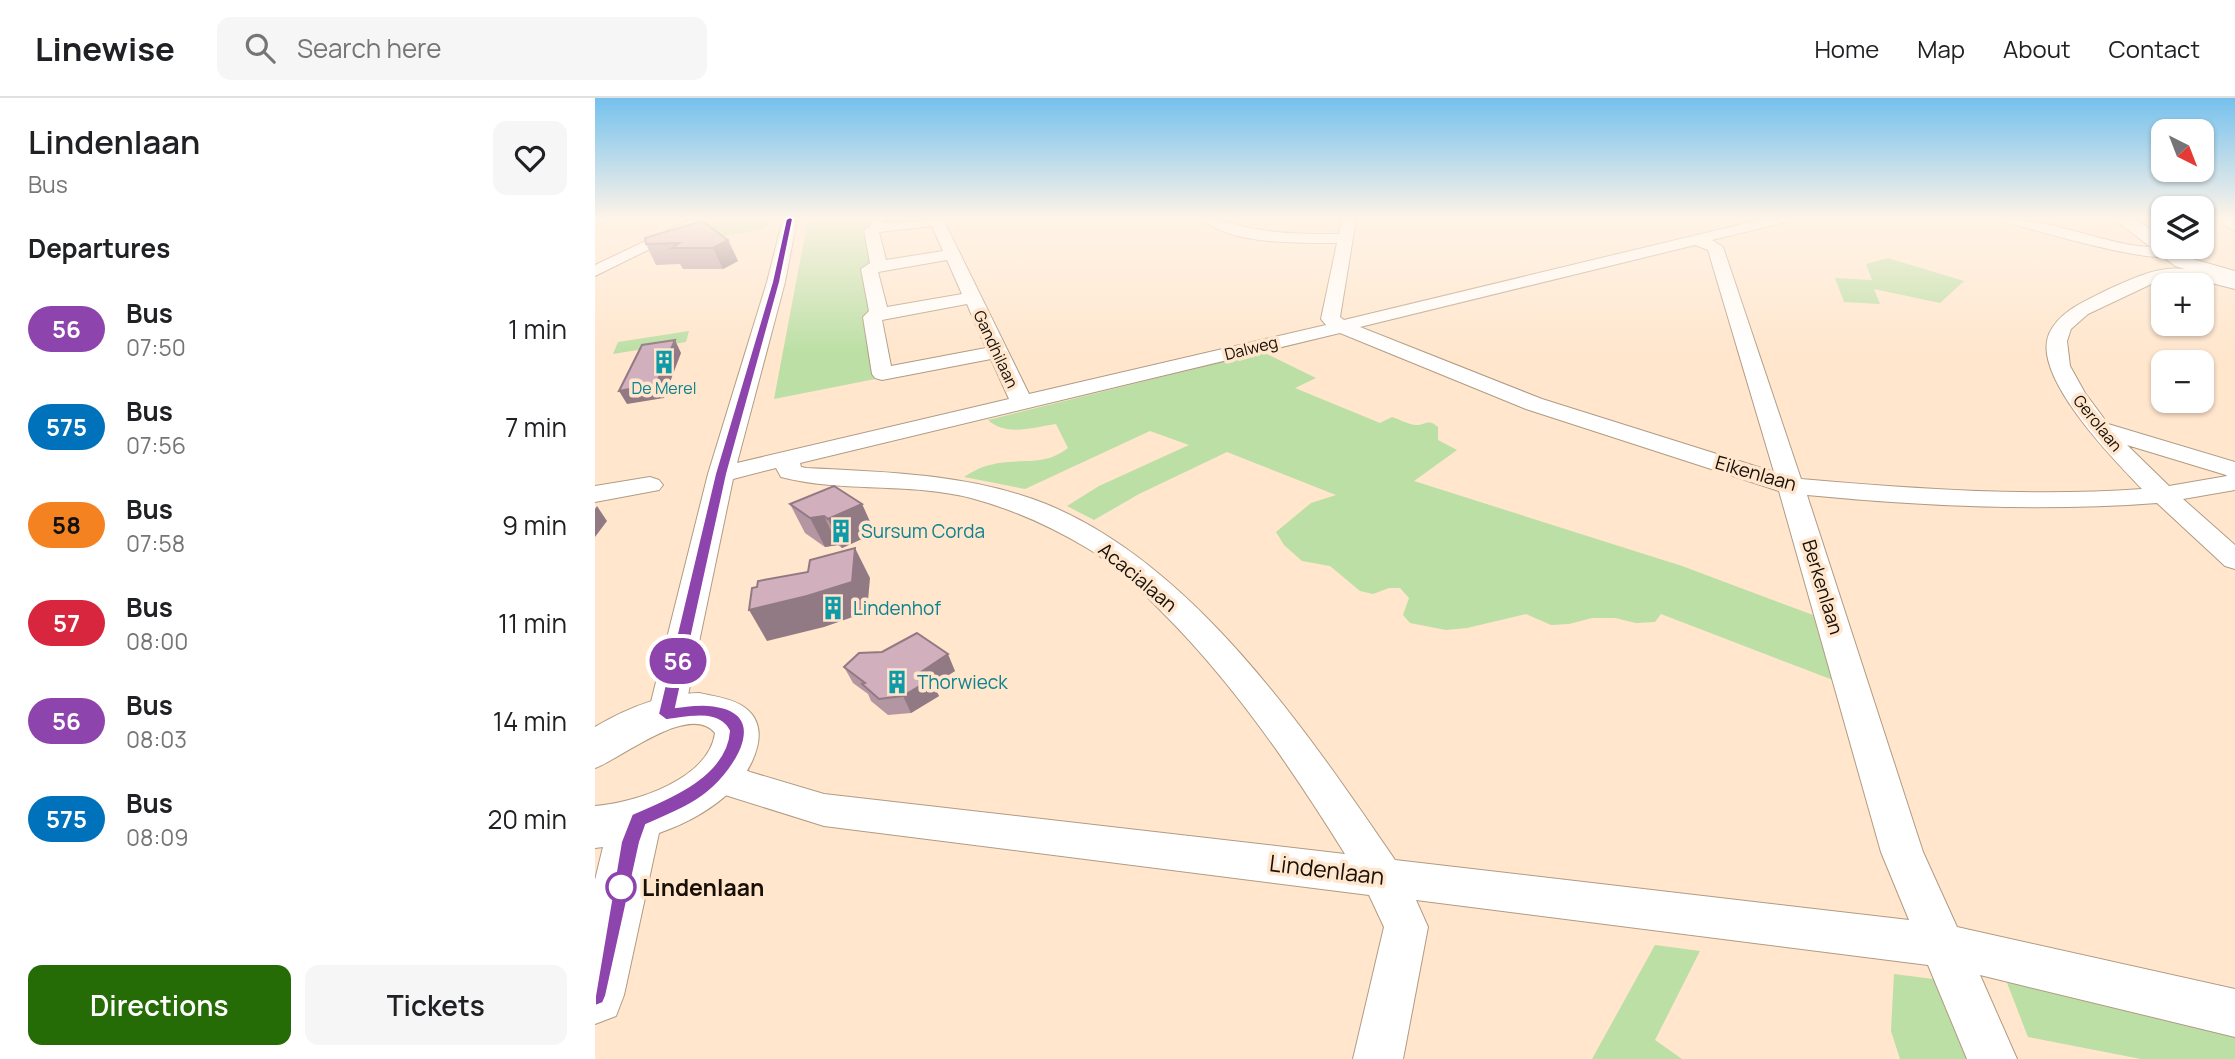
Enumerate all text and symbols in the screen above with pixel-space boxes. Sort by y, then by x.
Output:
search box [217,17,707,80]
text: Linewise [35,26,175,71]
icon: search [241,29,279,67]
text: Search here [297,30,441,66]
text: Home [1814,32,1879,65]
text: Map [1917,32,1965,65]
text: About [2003,32,2071,65]
text: Contact [2109,32,2200,65]
text: Lindenlaan [28,119,200,164]
north arrow [2151,119,2214,182]
map controls [2151,119,2214,413]
button: heart [493,121,567,195]
text: Bus [28,168,68,200]
button: layers [2151,196,2214,259]
text: Departures [28,230,170,266]
button: + [2151,273,2214,336]
text: Bus [126,295,173,331]
street label: Gandhilaan [968,307,1024,391]
text: 1 min [508,311,567,347]
text: 56 [52,312,81,345]
text: 07:50 [126,331,186,363]
street label: Dalweg [1222,331,1280,365]
building icon: De Merel [650,348,678,376]
button: − [2151,350,2214,413]
place label: De Merel [632,377,696,399]
street label: Gerolaan [2068,390,2128,456]
text: Bus [126,393,173,429]
text: 7 min [505,409,567,445]
text: 575 [46,410,87,443]
text: 07:56 [126,429,186,461]
street label: Eikenlaan [1712,449,1800,497]
text: Bus [126,491,173,527]
text: 9 min [502,507,567,543]
text: 58 [52,508,81,541]
building icon: Sursum Corda [827,517,855,545]
place label: Sursum Corda [861,518,985,544]
text: 07:58 [126,527,185,559]
street label: Acacialaan [1093,536,1183,618]
street label: Berkenlaan [1796,536,1850,638]
text: Bus [126,589,173,625]
building icon: Lindenhof [819,594,847,622]
place label: Lindenhof [853,595,941,621]
text: 11 min [498,605,567,641]
text: 57 [53,606,80,639]
text: 08:00 [126,625,188,657]
line badge: 56 [647,638,709,684]
text: 56 [664,644,692,677]
building icon: Thorwieck [883,668,911,696]
place label: Thorwieck [917,669,1008,695]
text: Bus [126,687,173,723]
text: 14 min [493,703,567,739]
text: 56 [52,704,81,737]
text: 08:03 [126,723,187,755]
text: Bus [126,785,173,821]
text: 20 min [488,801,567,837]
text: 575 [46,802,87,835]
text: 08:09 [126,821,189,853]
street label: Lindenlaan [1268,846,1386,892]
place label: Lindenlaan [642,871,764,903]
marker: Lindenlaan [606,872,636,902]
button: Directions [28,965,291,1045]
button: Tickets [305,965,567,1045]

